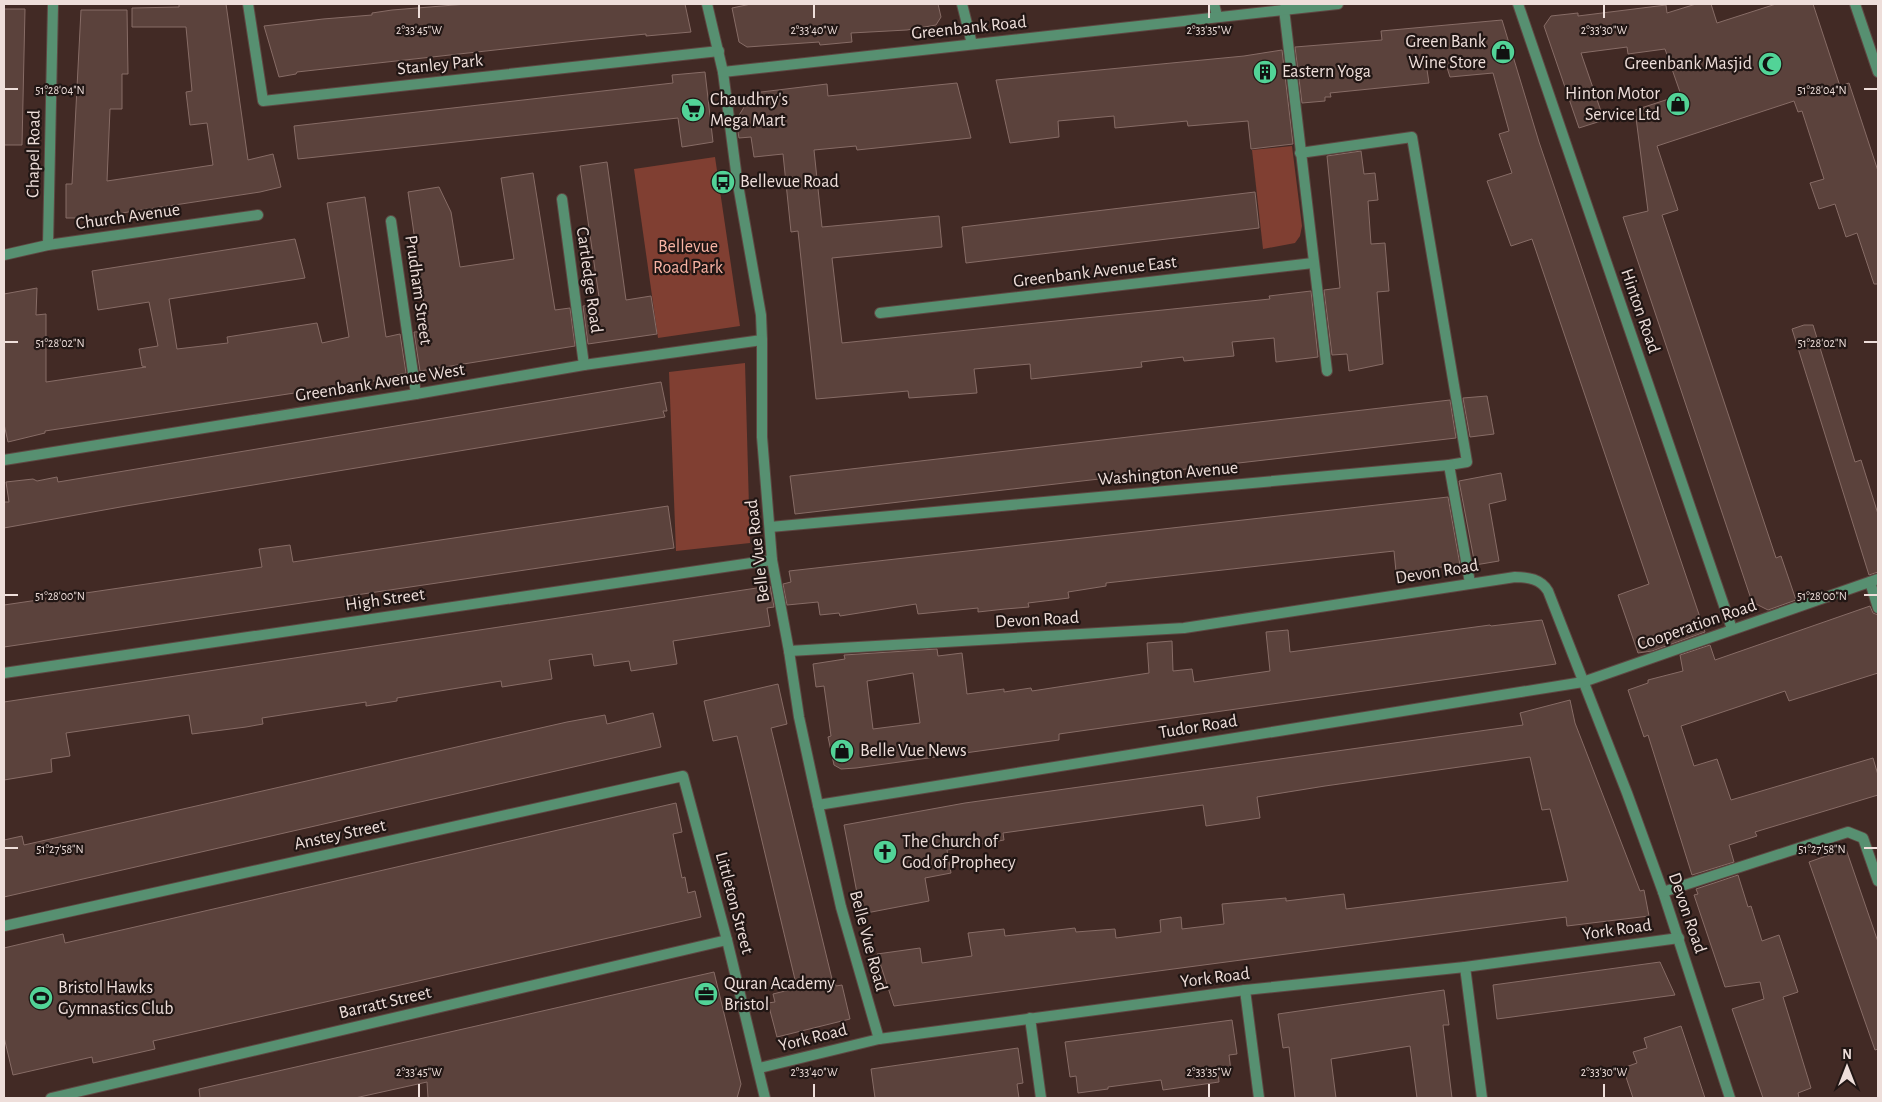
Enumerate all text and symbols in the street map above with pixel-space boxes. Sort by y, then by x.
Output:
street label: Greenbank Road [910,13,1028,43]
text: 2°33'45"W [396,24,442,36]
text: 2°33'40"W [790,24,838,36]
text: 2°33'35"W [1186,24,1232,36]
text: 2°33'30"W [1581,24,1627,36]
place label: Green Bank Wine Store [1406,33,1487,72]
shop icon: Green Bank Wine Store [1490,39,1516,65]
street label: Stanley Park [396,51,485,78]
mosque icon: Greenbank Masjid [1757,51,1783,77]
place label: Greenbank Masjid [1625,55,1752,73]
building icon: Eastern Yoga [1252,59,1278,85]
place label: Eastern Yoga [1282,63,1371,81]
text: 51°28'04"N [35,84,85,96]
text: 51°28'04"N [1797,84,1847,96]
place label: Hinton Motor Service Ltd [1565,85,1660,124]
place label: Chaudhry's Mega Mart [710,91,788,130]
shop icon: Hinton Motor Service Ltd [1665,91,1691,117]
supermarket icon: Chaudhry's Mega Mart [680,97,706,123]
street label: Chapel Road [24,110,44,198]
bus stop icon: Bellevue Road [710,169,736,195]
place label: Bellevue Road [740,173,839,191]
street label: Church Avenue [75,201,181,233]
street label: Cartledge Road [573,226,605,334]
street label: Prudham Street [401,234,435,346]
park label: Bellevue Road Park [653,238,724,277]
street label: Greenbank Avenue East [1012,253,1178,291]
street label: Hinton Road [1617,266,1663,356]
text: 51°28'02"N [35,337,85,349]
text: 51°28'02"N [1797,337,1847,349]
street label: Greenbank Avenue West [294,361,466,405]
street label: Washington Avenue [1097,459,1239,489]
street label: Belle Vue Road [743,499,773,603]
street label: Devon Road [1394,557,1480,587]
street label: High Street [344,585,426,614]
text: 51°28'00"N [35,590,85,602]
text: 51°28'00"N [1797,590,1847,602]
street label: Cooperation Road [1635,596,1759,654]
street label: Devon Road [995,609,1079,631]
street label: Tudor Road [1157,712,1239,742]
shop icon: Belle Vue News [829,738,855,764]
place label: Belle Vue News [860,742,967,760]
street label: Anstey Street [293,816,388,853]
place label: The Church of God of Prophecy [902,833,1016,872]
church icon: The Church of God of Prophecy [872,839,898,865]
text: 51°27'58"N [36,843,84,855]
text: 51°27'58"N [1798,843,1846,855]
street label: Littleton Street [712,850,756,956]
street label: Devon Road [1665,870,1709,956]
street label: Belle Vue Road [846,889,890,993]
street label: York Road [1581,916,1653,944]
street label: York Road [1179,965,1251,991]
place label: Quran Academy Bristol [724,975,835,1014]
place label: Bristol Hawks Gymnastics Club [58,979,174,1018]
office icon: Quran Academy Bristol [693,981,719,1007]
street label: Barratt Street [337,984,433,1022]
sports icon: Bristol Hawks Gymnastics Club [28,985,54,1011]
street label: York Road [777,1021,849,1055]
north arrow [1822,1042,1872,1092]
text: N [1842,1048,1852,1062]
text: 2°33'45"W [396,1066,442,1078]
text: 2°33'40"W [790,1066,838,1078]
text: 2°33'35"W [1186,1066,1232,1078]
text: 2°33'30"W [1581,1066,1627,1078]

